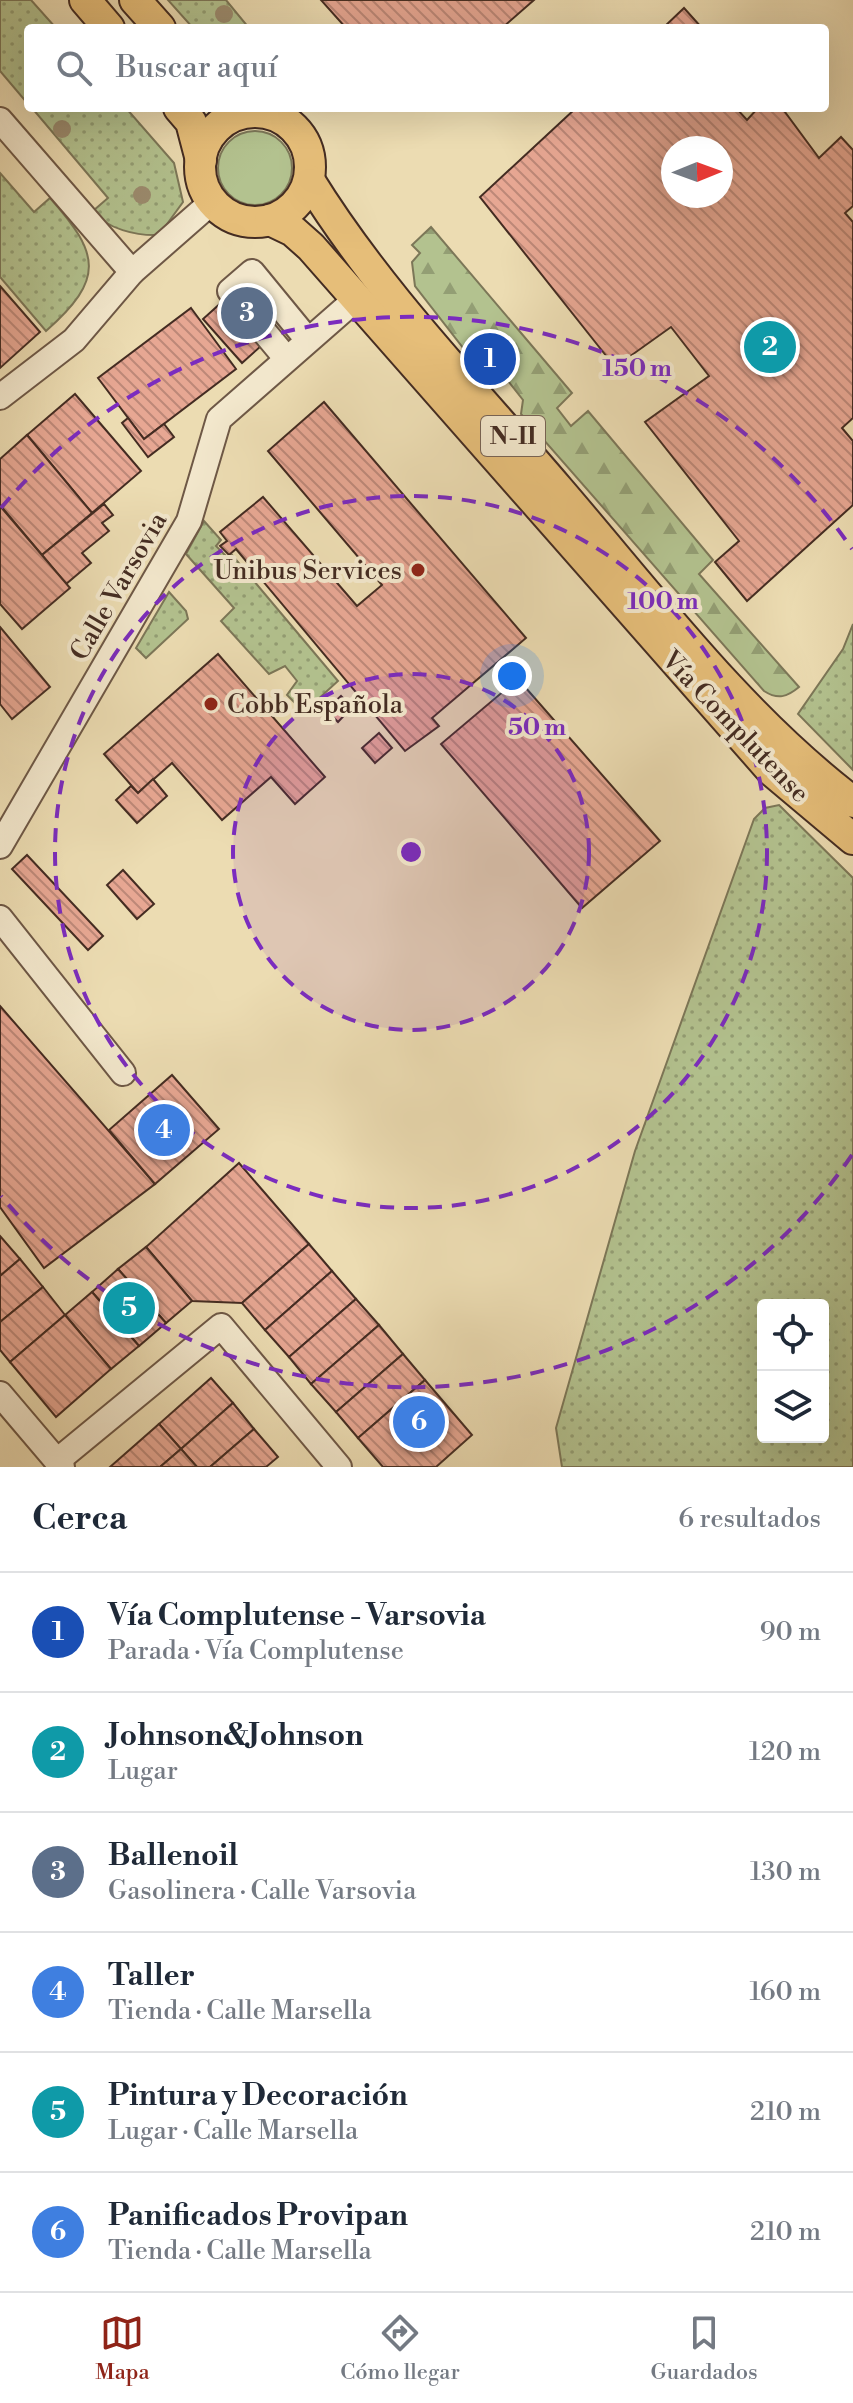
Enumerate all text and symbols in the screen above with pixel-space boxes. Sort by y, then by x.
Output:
search box [24,24,829,112]
icon: search [52,46,96,90]
text: Buscar aquí [116,49,278,87]
north arrow [661,136,733,208]
pin: 3 [221,283,273,343]
pin: 2 [744,317,796,377]
pin: 1 [464,329,516,389]
text: 150 m [602,354,672,384]
road number: N-II [481,416,545,456]
street label: Calle Varsovia [64,506,175,666]
place label: Unibus Services [213,555,402,587]
marker: Unibus Services [409,561,427,579]
text: 100 m [627,587,699,617]
street label: Vía Complutense [654,643,816,809]
your location [492,656,532,696]
place label: Cobb Española [227,689,404,721]
marker: Cobb Española [202,695,220,713]
text: 50 m [508,713,566,743]
centre of rings [397,838,425,866]
pin: 4 [138,1100,190,1160]
pin: 5 [103,1278,155,1338]
map controls [757,1299,829,1443]
button: locate [757,1299,829,1371]
button: layers [757,1371,829,1443]
pin: 6 [393,1392,445,1452]
text: Cerca [32,1498,127,1540]
text: 6 resultados [678,1503,821,1535]
text: Vía Complutense - Varsovia [108,1597,486,1635]
text: 1 [52,1616,64,1648]
text: 90 m [760,1616,821,1648]
text: Parada · Vía Complutense [108,1635,404,1667]
text: Johnson&Johnson [108,1717,363,1755]
text: 2 [50,1736,66,1768]
text: 120 m [749,1736,821,1768]
text: Lugar [108,1755,178,1787]
text: Ballenoil [108,1837,238,1875]
text: 3 [50,1856,66,1888]
text: 130 m [750,1856,821,1888]
text: Gasolinera · Calle Varsovia [108,1875,416,1907]
text: Taller [108,1957,195,1995]
text: 4 [49,1976,67,2008]
text: 160 m [750,1976,821,2008]
text: Tienda · Calle Marsella [108,1995,372,2027]
text: Pintura y Decoración [108,2077,408,2115]
text: 5 [50,2096,66,2128]
text: 210 m [750,2096,821,2128]
text: Lugar · Calle Marsella [108,2115,358,2147]
text: Panificados Provipan [108,2197,408,2235]
text: 6 [50,2216,66,2248]
text: 210 m [750,2216,821,2248]
text: Tienda · Calle Marsella [108,2235,372,2267]
tab: Mapa [95,2311,150,2386]
tab: Cómo llegar [340,2311,460,2386]
tab: Guardados [650,2311,758,2386]

